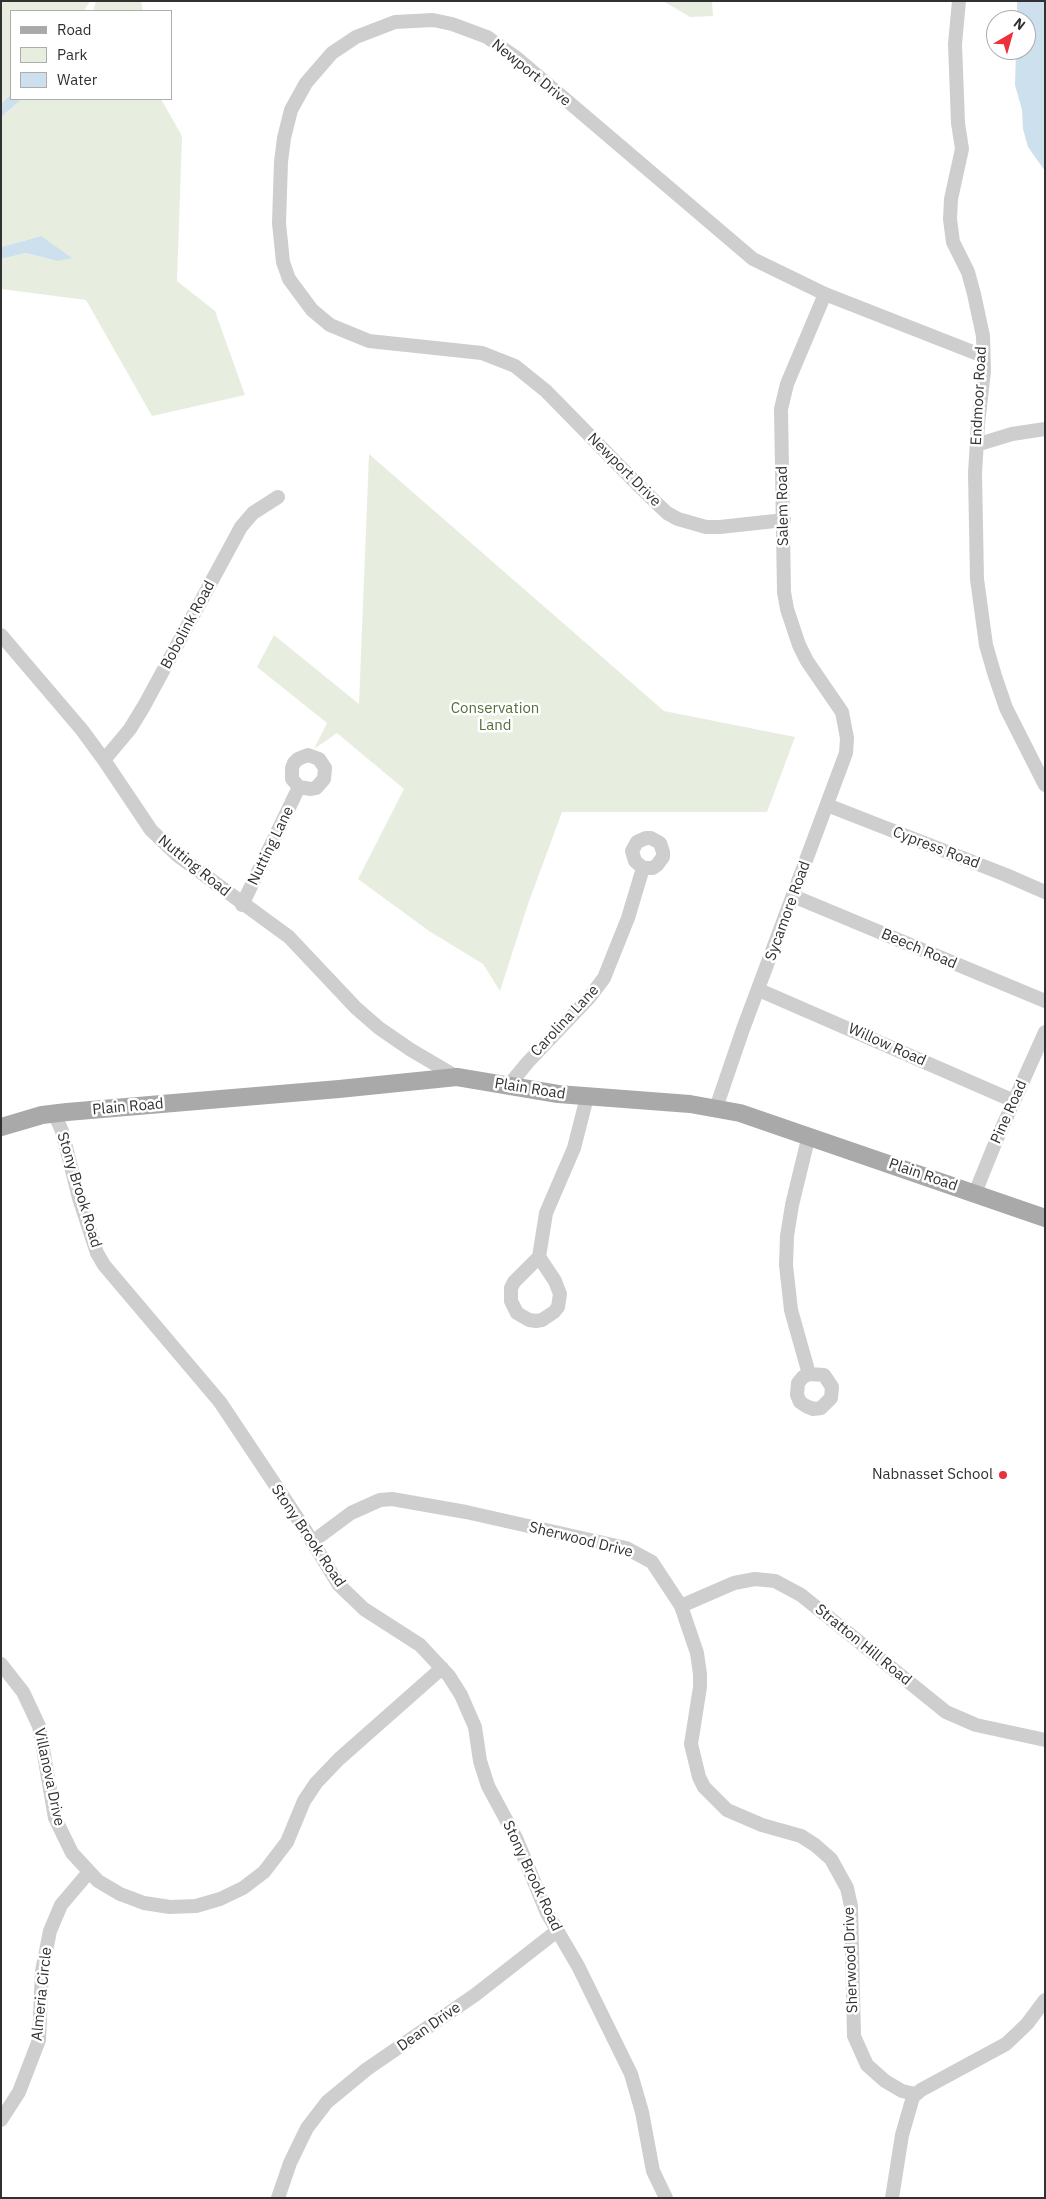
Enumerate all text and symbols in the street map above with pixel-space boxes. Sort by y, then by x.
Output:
legend [10,10,172,100]
north arrow [986,10,1036,60]
text: N [1010,14,1029,34]
text: Road [57,20,92,39]
street label: Newport Drive [488,36,574,110]
text: Park [57,45,87,64]
text: Water [57,70,97,89]
street label: Endmoor Road [967,346,991,446]
street label: Newport Drive [583,429,665,511]
street label: Salem Road [773,466,793,546]
street label: Bobolink Road [157,578,219,672]
park label: Conservation Land [451,700,539,735]
street label: Nutting Lane [244,804,298,888]
street label: Cypress Road [890,823,982,873]
street label: Nutting Road [154,831,234,901]
street label: Sycamore Road [762,859,814,963]
street label: Beech Road [878,925,960,973]
street label: Carolina Lane [527,981,603,1061]
street label: Willow Road [845,1020,929,1070]
street label: Plain Road [493,1075,567,1103]
street label: Pine Road [987,1077,1031,1147]
street label: Plain Road [92,1095,164,1119]
street label: Stony Brook Road [53,1130,105,1250]
street label: Plain Road [886,1155,960,1195]
place label: Nabnasset School [872,1466,993,1484]
marker: Nabnasset School [997,1469,1009,1481]
street label: Stony Brook Road [267,1481,349,1591]
street label: Sherwood Drive [527,1518,635,1562]
street label: Stratton Hill Road [811,1601,915,1689]
street label: Villanova Drive [30,1727,68,1827]
street label: Stony Brook Road [499,1818,565,1934]
street label: Sherwood Drive [840,1907,862,2013]
street label: Almeria Circle [28,1946,56,2042]
street label: Dean Drive [394,1999,464,2055]

